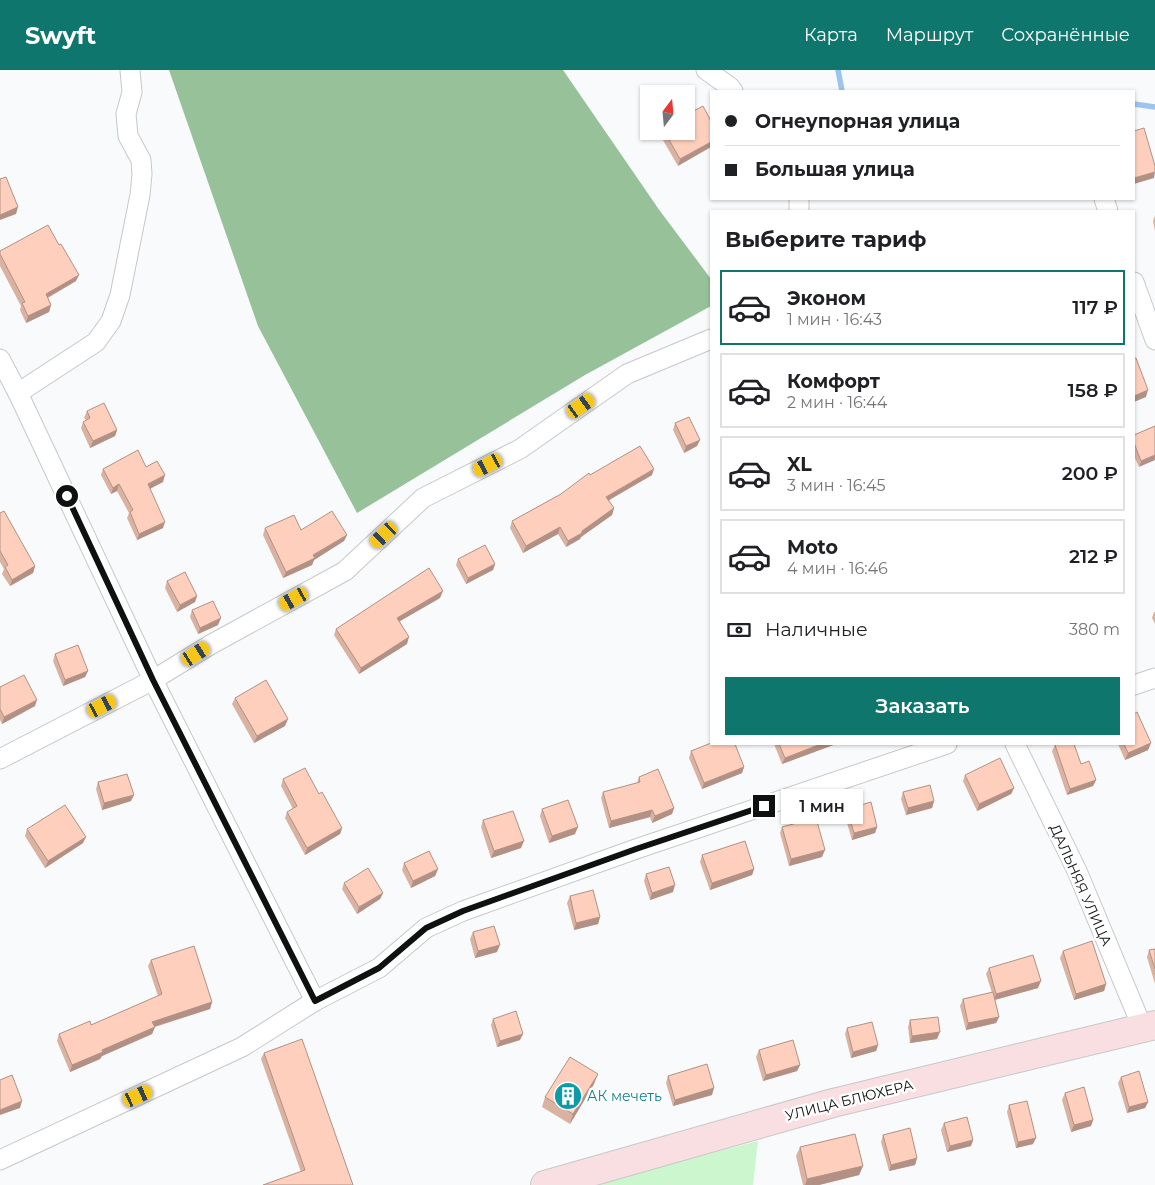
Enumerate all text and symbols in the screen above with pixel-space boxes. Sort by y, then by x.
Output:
text: Swyft [25,21,96,50]
text: Карта [804,24,858,46]
text: Маршрут [886,24,973,46]
text: Сохранённые [1001,24,1130,46]
north arrow [640,85,695,140]
map controls [640,85,695,140]
text: Огнеупорная улица [755,110,960,133]
text: Большая улица [755,158,915,181]
text: Выберите тариф [725,226,926,253]
icon: car [727,285,772,330]
text: Эконом [787,287,866,310]
text: 117 ₽ [1072,296,1118,319]
text: 1 мин · 16:43 [787,310,882,329]
icon: car [727,368,772,413]
text: Комфорт [787,370,880,393]
text: 158 ₽ [1068,379,1118,402]
car [564,391,597,421]
text: 2 мин · 16:44 [787,393,887,412]
icon: car [727,451,772,496]
car [471,452,504,478]
text: XL [787,453,812,476]
text: 200 ₽ [1062,462,1118,485]
text: 3 мин · 16:45 [787,476,886,495]
route start [56,485,78,507]
car [367,519,400,551]
icon: car [727,534,772,579]
text: Moto [787,536,838,559]
text: 212 ₽ [1069,545,1118,568]
text: 4 мин · 16:46 [787,559,888,578]
car [277,585,310,613]
icon: cash [725,616,753,644]
text: Наличные [765,618,868,641]
text: 380 m [1069,620,1120,639]
car [179,640,212,668]
button: Заказать [725,677,1120,735]
car [85,693,118,719]
callout: 1 мин [782,788,864,824]
route end [753,795,775,817]
text: 1 мин [799,797,845,816]
street label: ДАЛЬНЯЯ УЛИЦА [1046,821,1116,949]
street label: УЛИЦА БЛЮХЕРА [783,1075,915,1125]
building icon: АК мечеть [553,1081,583,1111]
car [121,1083,154,1109]
place label: АК мечеть [587,1087,662,1105]

